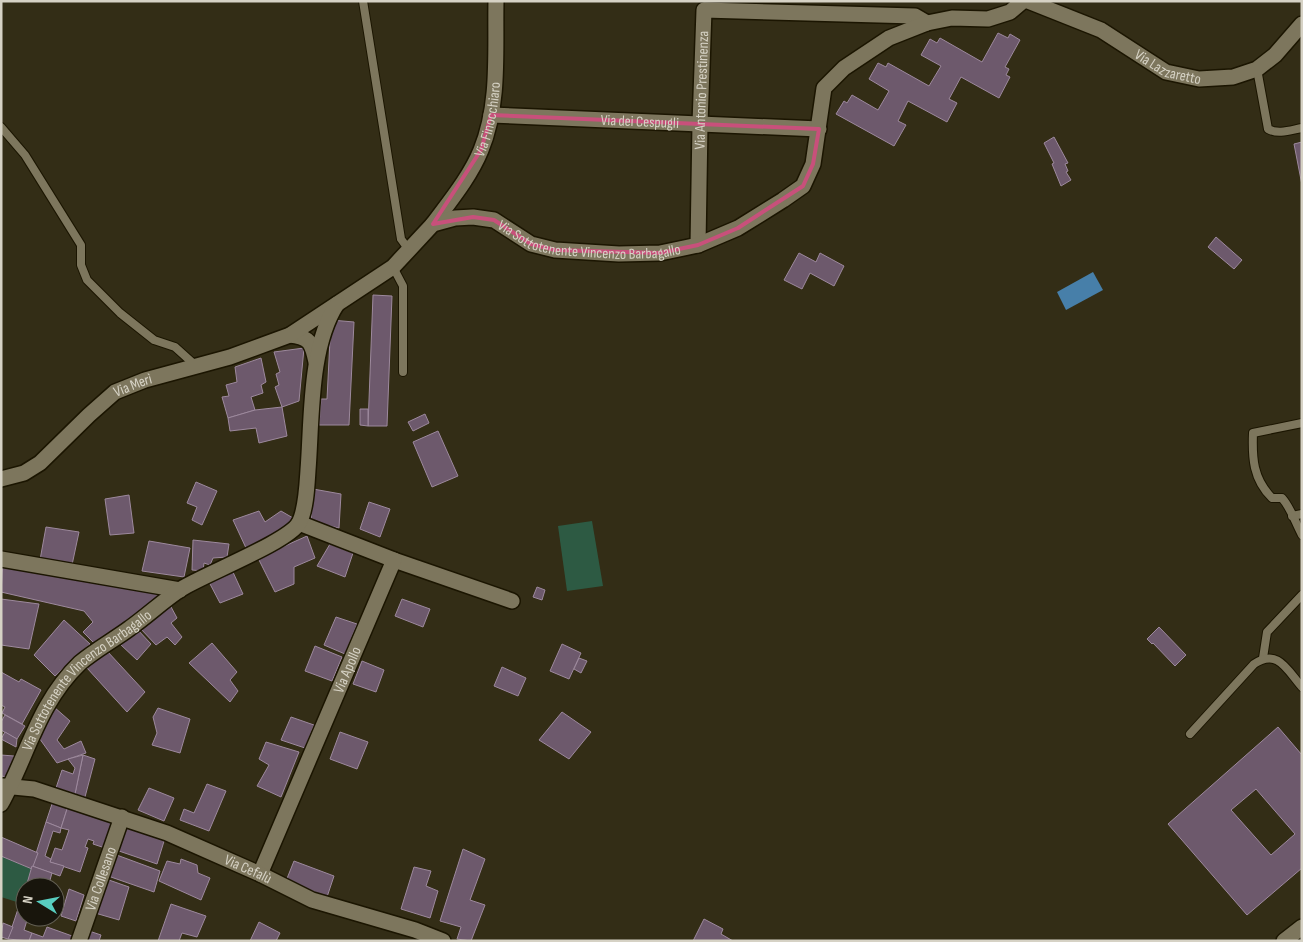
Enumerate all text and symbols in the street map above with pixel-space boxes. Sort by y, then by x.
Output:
street label: Via Antonio Prestinenza [691,30,713,150]
street label: Via Lazzaretto [1131,45,1203,89]
street label: Via Finocchiaro [470,81,505,160]
street label: Via dei Cespugli [600,111,680,133]
street label: Via Sottotenente Vincenzo Barbagallo [494,216,682,264]
street label: Via Merì [111,370,154,402]
street label: Via Sottotenente Vincenzo Barbagallo [18,606,156,754]
street label: Via Apollo [329,644,366,696]
street label: Via Collesano [81,844,121,913]
street label: Via Cefalù [221,851,275,888]
north arrow [15,877,65,927]
text: N [19,895,37,905]

